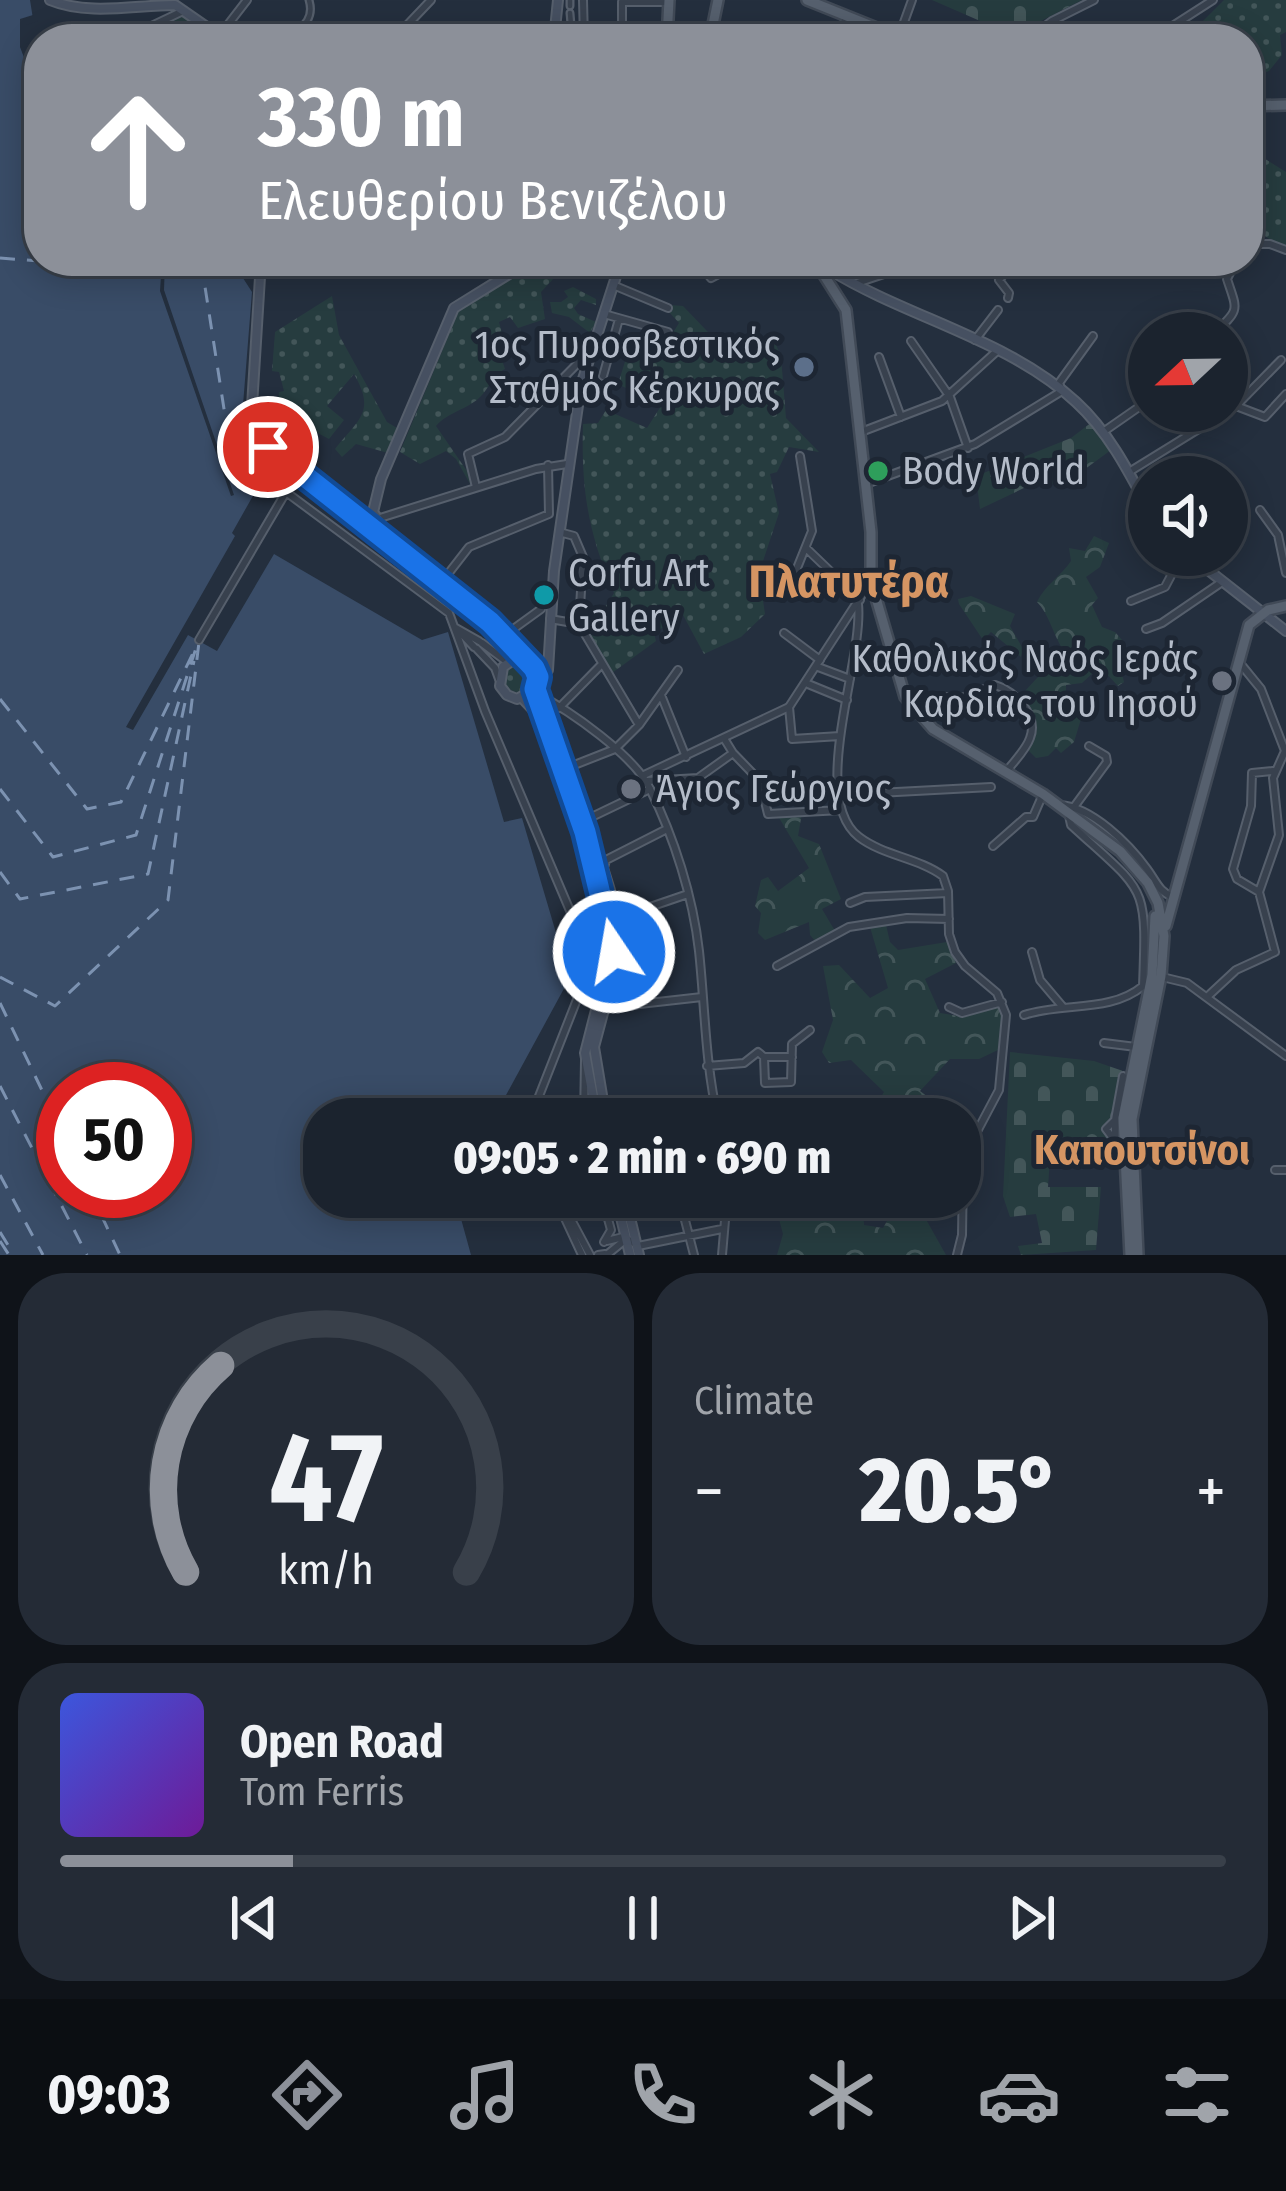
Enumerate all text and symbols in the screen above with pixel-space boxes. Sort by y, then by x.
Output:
text: 330 m [258,67,465,168]
icon: ahead [60,72,216,228]
text: Ελευθερίου Βενιζέλου [258,169,728,233]
north arrow [1128,312,1248,432]
map controls [1128,312,1248,576]
place label: 1ος Πυροσβεστικός Σταθμός Κέρκυρας [475,322,780,413]
marker: 1ος Πυροσβεστικός Σταθμός Κέρκυρας [791,354,817,380]
pin [217,396,319,498]
icon: arrive [235,414,301,480]
place label: Body World [902,448,1085,494]
button: sound [1128,456,1248,576]
marker: Body World [865,458,891,484]
place label: Corfu Art Gallery [568,550,710,641]
district label: Πλατυτέρα [749,555,949,609]
marker: Corfu Art Gallery [531,582,557,608]
place label: Καθολικός Ναός Ιεράς Καρδίας του Ιησού [852,636,1198,727]
marker: Καθολικός Ναός Ιεράς Καρδίας του Ιησού [1209,668,1235,694]
place label: Άγιος Γεώργιος [655,766,891,812]
marker: Άγιος Γεώργιος [618,776,644,802]
position arrow [551,889,677,1015]
speed limit sign: 50 [36,1062,192,1218]
district label: Καπουτσίνοι [1034,1125,1250,1175]
text: 09:05 · 2 min · 690 m [453,1131,831,1185]
text: Climate [694,1378,814,1424]
text: 47 [269,1404,383,1554]
text: 20.5° [860,1437,1060,1545]
text: − [694,1452,724,1531]
text: + [1196,1452,1226,1531]
text: km/h [278,1544,374,1595]
text: Open Road [240,1715,444,1769]
text: Tom Ferris [240,1769,404,1815]
icon: previous [221,1885,287,1951]
icon: pause [610,1885,676,1951]
icon: next [999,1885,1065,1951]
icon: directions [265,2053,349,2137]
icon: music [443,2053,527,2137]
icon: phone [621,2053,705,2137]
icon: climate [799,2053,883,2137]
icon: car [977,2053,1061,2137]
icon: filters [1155,2053,1239,2137]
text: 09:03 [47,2063,171,2127]

